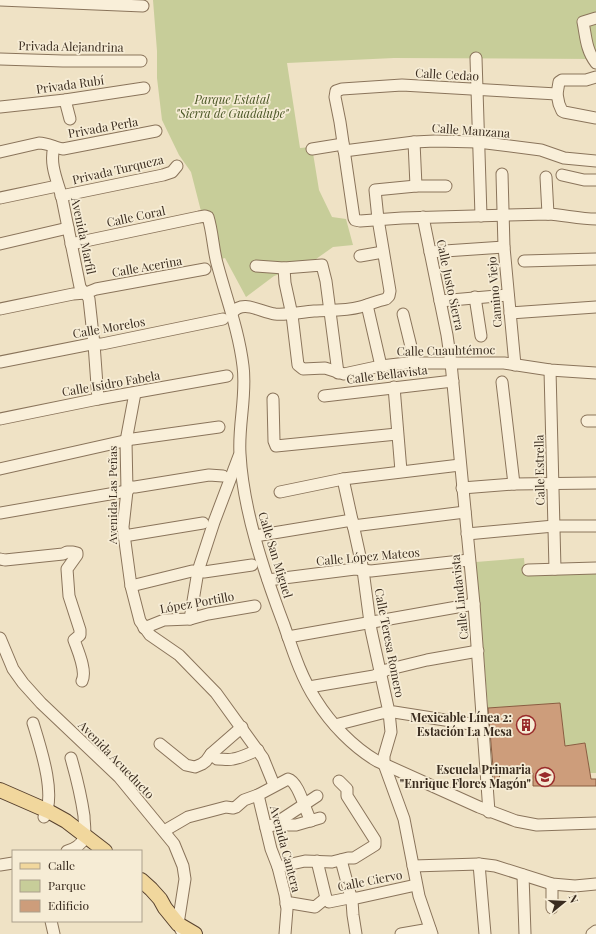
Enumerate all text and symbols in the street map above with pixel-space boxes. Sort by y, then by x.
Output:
street label: Privada Alejandrina [18,37,124,55]
street label: Calle Cedao [415,64,480,84]
street label: Privada Rubí [35,71,105,97]
park label: Parque Estatal "Sierra de Guadalupe" [176,91,290,121]
street label: Privada Perla [67,113,139,141]
street label: Calle Manzana [431,119,511,141]
street label: Privada Turqueza [71,151,165,187]
street label: Avenida Marfil [68,195,100,276]
street label: Calle Coral [105,202,167,230]
street label: Calle Justo Sierra [434,238,468,332]
street label: Calle Acerina [110,252,183,280]
street label: Camino Viejo [483,255,505,328]
street label: Calle Morelos [71,313,146,341]
street label: Calle Cuauhtémoc [397,341,496,359]
street label: Calle Bellavista [346,361,428,387]
street label: Calle Isidro Fabela [60,366,161,400]
street label: Calle Estrella [530,434,548,506]
street label: Avenida Las Peñas [104,446,120,545]
street label: Calle San Miguel [255,510,297,600]
street label: Calle López Mateos [315,544,420,569]
street label: Calle Lindavista [447,554,471,641]
street label: Calle Teresa Romero [372,587,408,699]
street label: López Portillo [158,588,236,616]
place label: Mexicable Línea 2: Estación La Mesa [410,709,513,739]
building icon: Mexicable Línea 2: Estación La Mesa [515,714,537,736]
street label: Avenida Acueducto [75,716,158,802]
place label: Escuela Primaria "Enrique Flores Magón" [400,761,532,791]
school or university icon: Escuela Primaria "Enrique Flores Magón" [534,766,556,788]
street label: Avenida Cantera [266,803,305,894]
legend [12,850,142,922]
text: Calle [48,857,75,873]
street label: Calle Ciervo [336,866,404,894]
text: Parque [48,877,86,893]
north arrow [544,882,584,922]
text: N [566,893,582,905]
text: Edificio [48,897,90,913]

